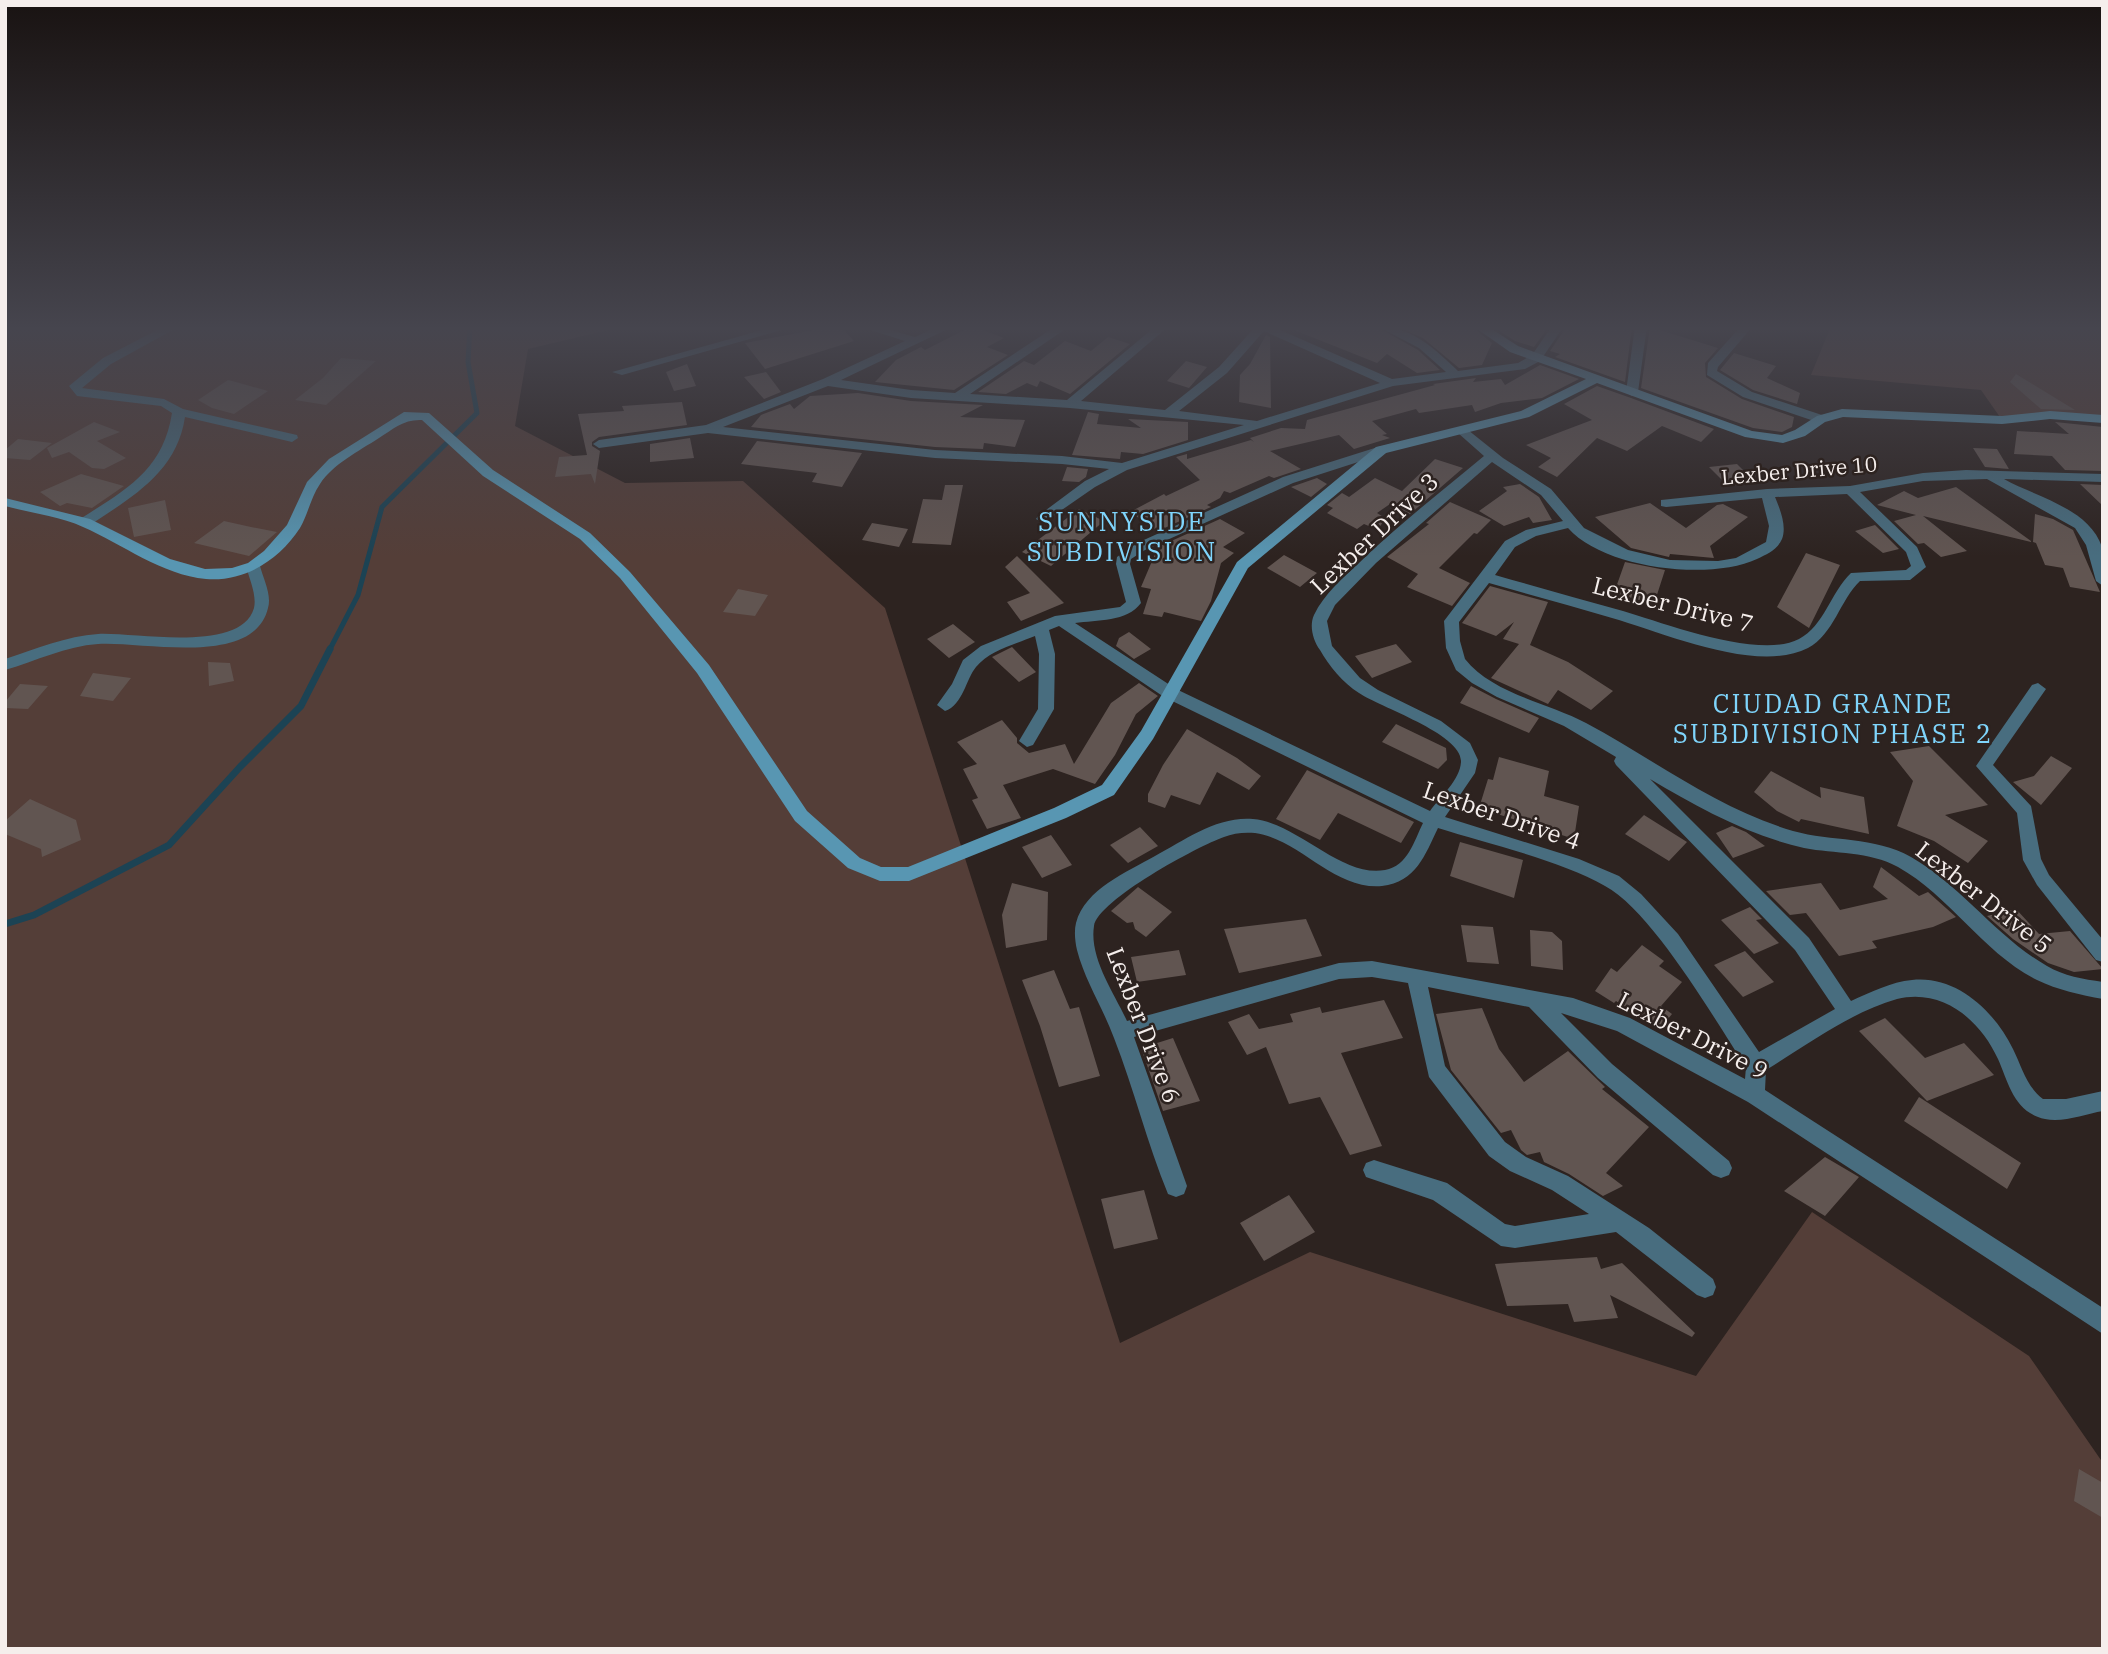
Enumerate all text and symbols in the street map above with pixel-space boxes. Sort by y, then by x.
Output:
street label: Lexber Drive 10 [1720,449,1878,491]
street label: Lexber Drive 3 [1303,465,1445,601]
district label: SUNNYSIDE SUBDIVISION [1027,504,1217,568]
street label: Lexber Drive 7 [1589,569,1757,639]
district label: CIUDAD GRANDE SUBDIVISION PHASE 2 [1673,686,1993,750]
street label: Lexber Drive 4 [1419,773,1585,857]
street label: Lexber Drive 5 [1909,834,2059,960]
street label: Lexber Drive 6 [1100,942,1188,1108]
street label: Lexber Drive 9 [1612,983,1774,1087]

